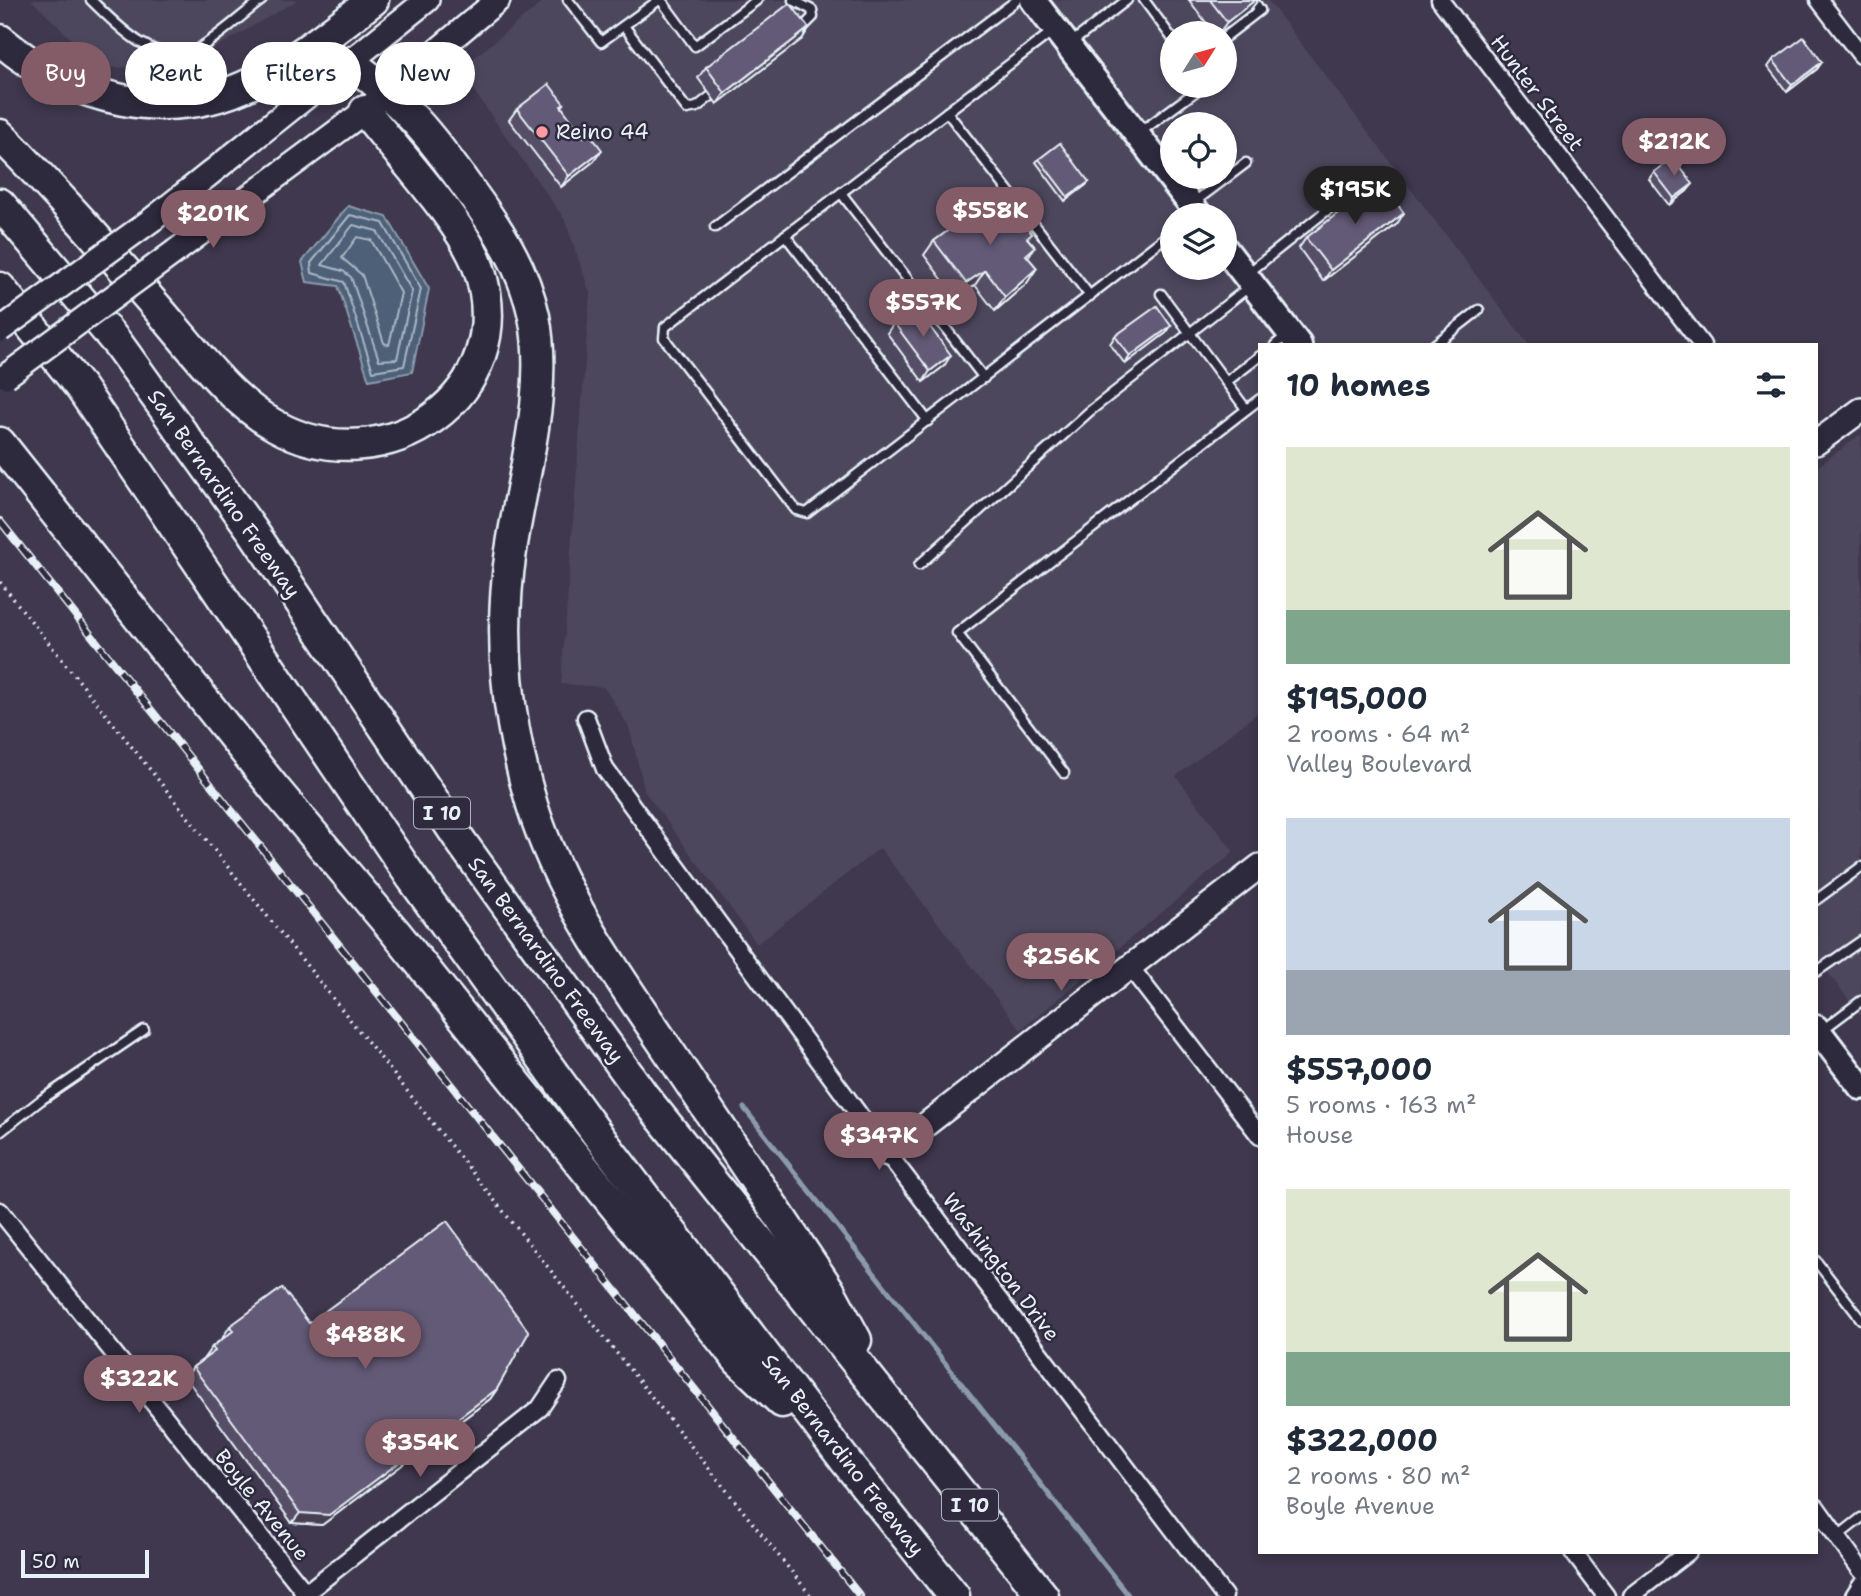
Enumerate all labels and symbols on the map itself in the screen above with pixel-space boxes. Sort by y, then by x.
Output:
north arrow [1160,21,1237,98]
street label: Hunter Street [1484,29,1590,157]
place label: Reino 44 [556,118,649,146]
pin: $212K [1625,118,1723,178]
marker: Reino 44 [534,124,550,140]
pin: $195K [1306,166,1404,226]
pin: $558K [941,188,1039,247]
pin: $201K [164,190,262,250]
pin: $557K [874,280,972,339]
street label: San Bernardino Freeway [141,384,307,604]
road number: I 10 [414,798,470,828]
street label: San Bernardino Freeway [462,851,630,1069]
pin: $256K [1012,934,1110,993]
pin: $347K [830,1112,928,1172]
street label: Washington Drive [936,1187,1066,1347]
pin: $488K [316,1312,414,1371]
street label: San Bernardino Freeway [755,1348,931,1562]
pin: $322K [90,1356,188,1415]
pin: $354K [371,1420,469,1479]
street label: Boyle Avenue [208,1443,316,1567]
road number: I 10 [942,1490,998,1520]
scale bar [21,1547,149,1579]

